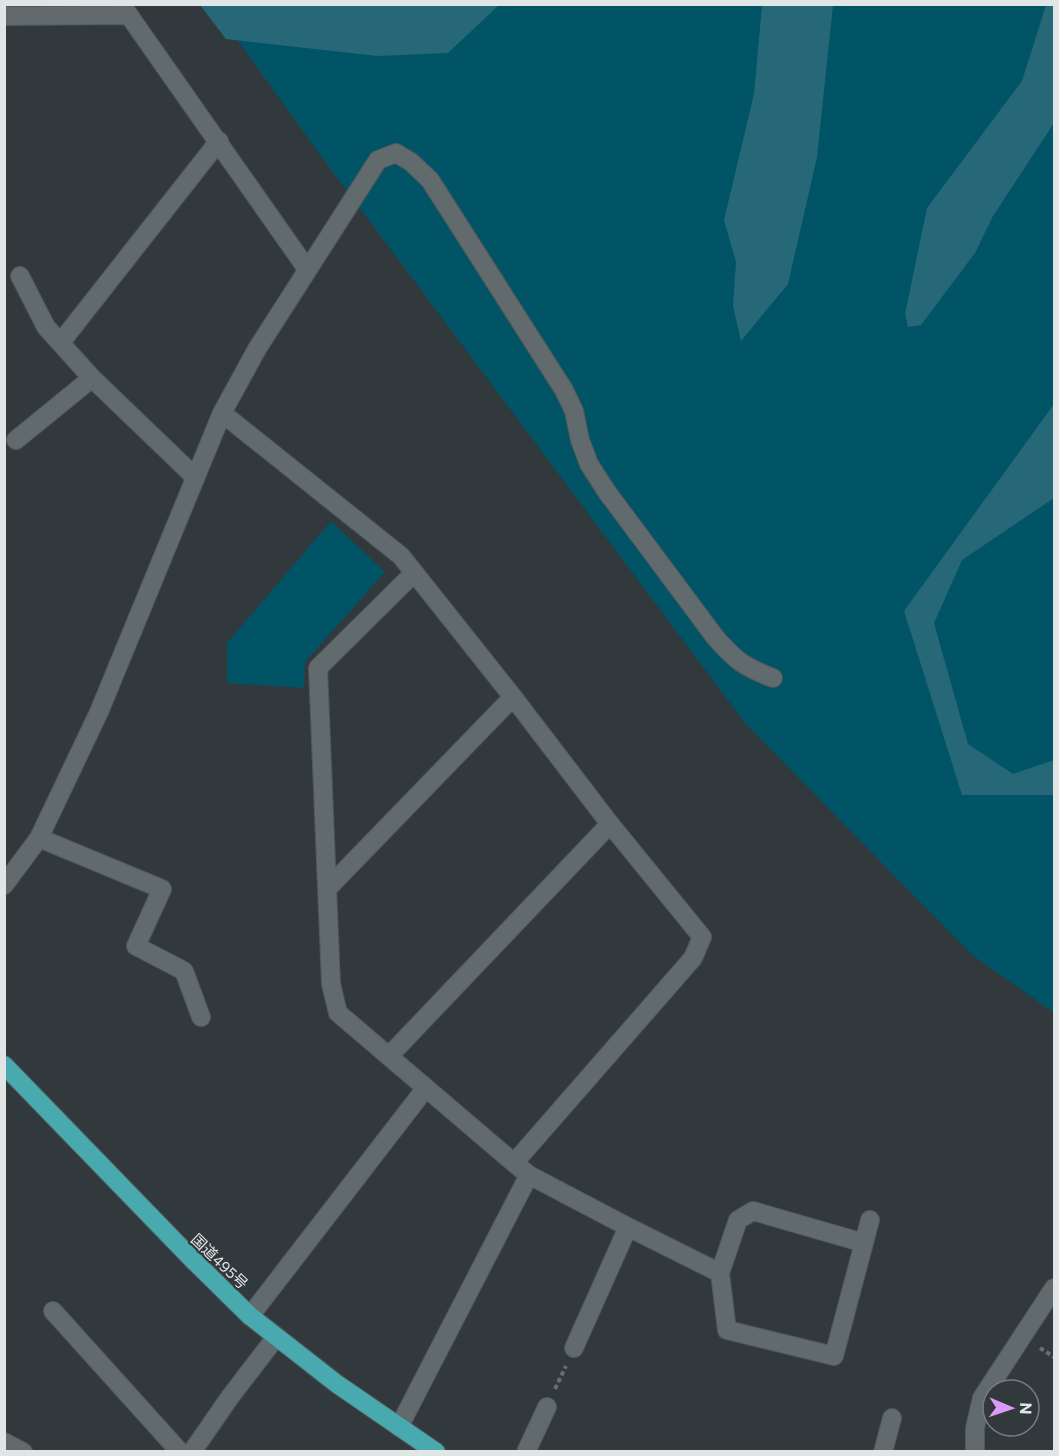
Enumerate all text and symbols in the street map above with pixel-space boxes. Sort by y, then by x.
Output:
street label: 国道495号 [188,1230,252,1292]
north arrow [981,1378,1041,1438]
text: N [1017,1402,1036,1415]

